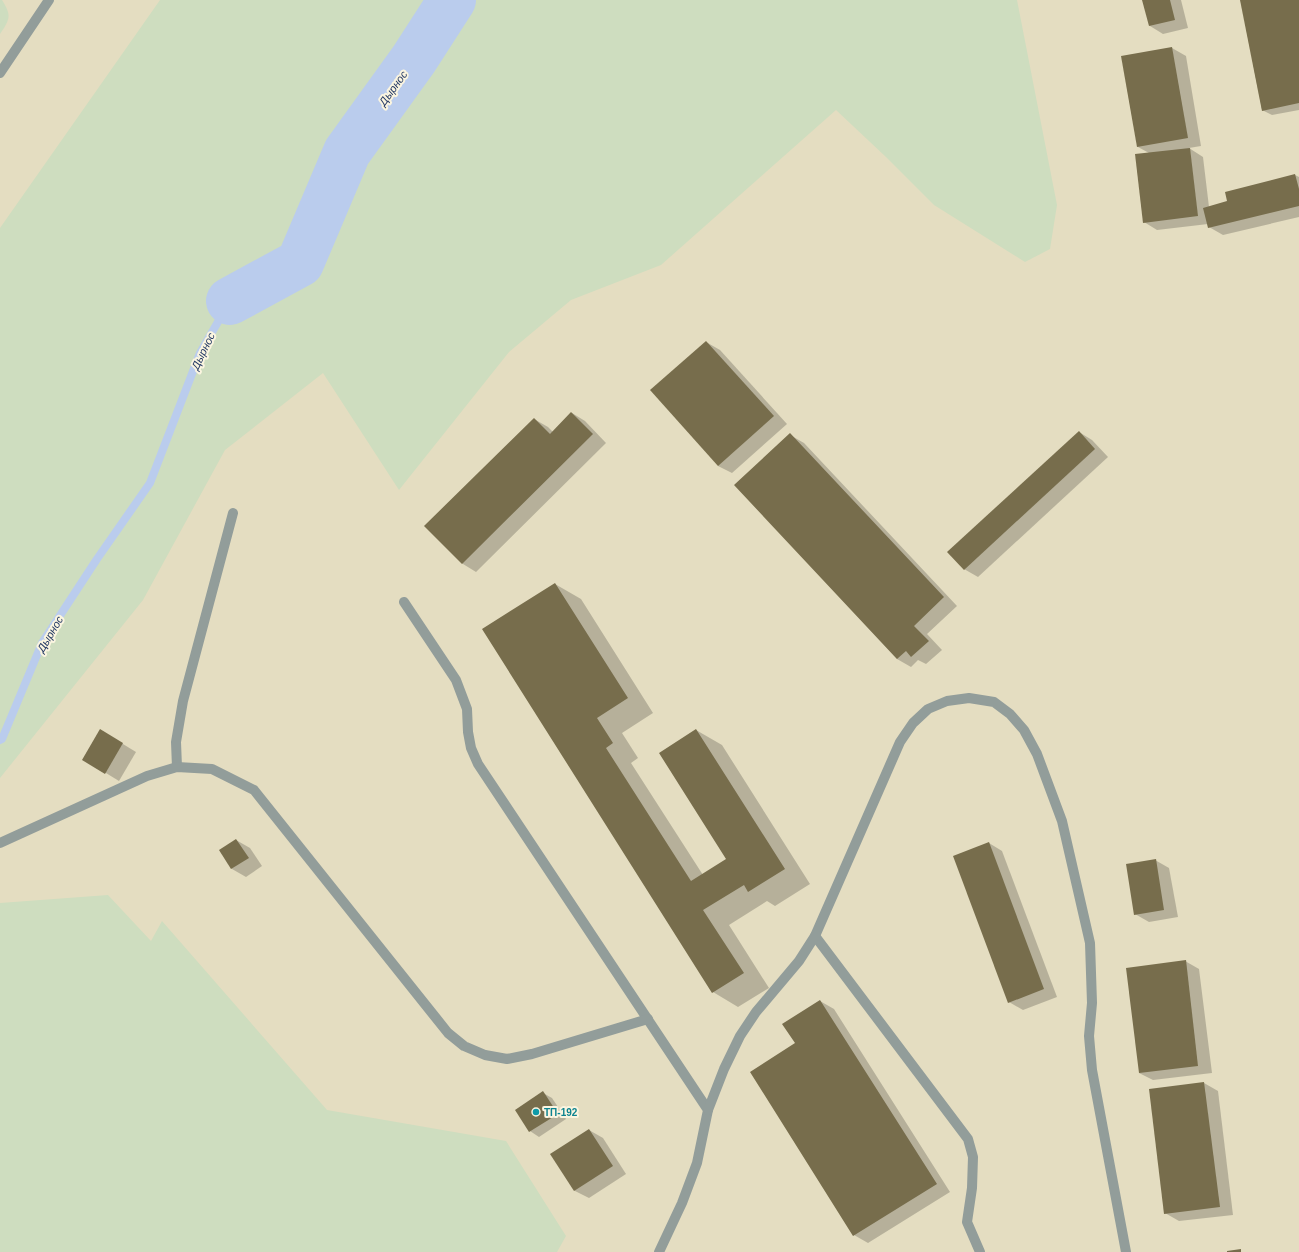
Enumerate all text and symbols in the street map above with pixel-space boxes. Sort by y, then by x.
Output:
water label: Дырнос [375,68,410,109]
water label: Дырнос [188,330,217,373]
water label: Дырнос [34,614,66,656]
marker: ТП-192 [531,1107,541,1117]
place label: ТП-192 [544,1107,578,1118]

